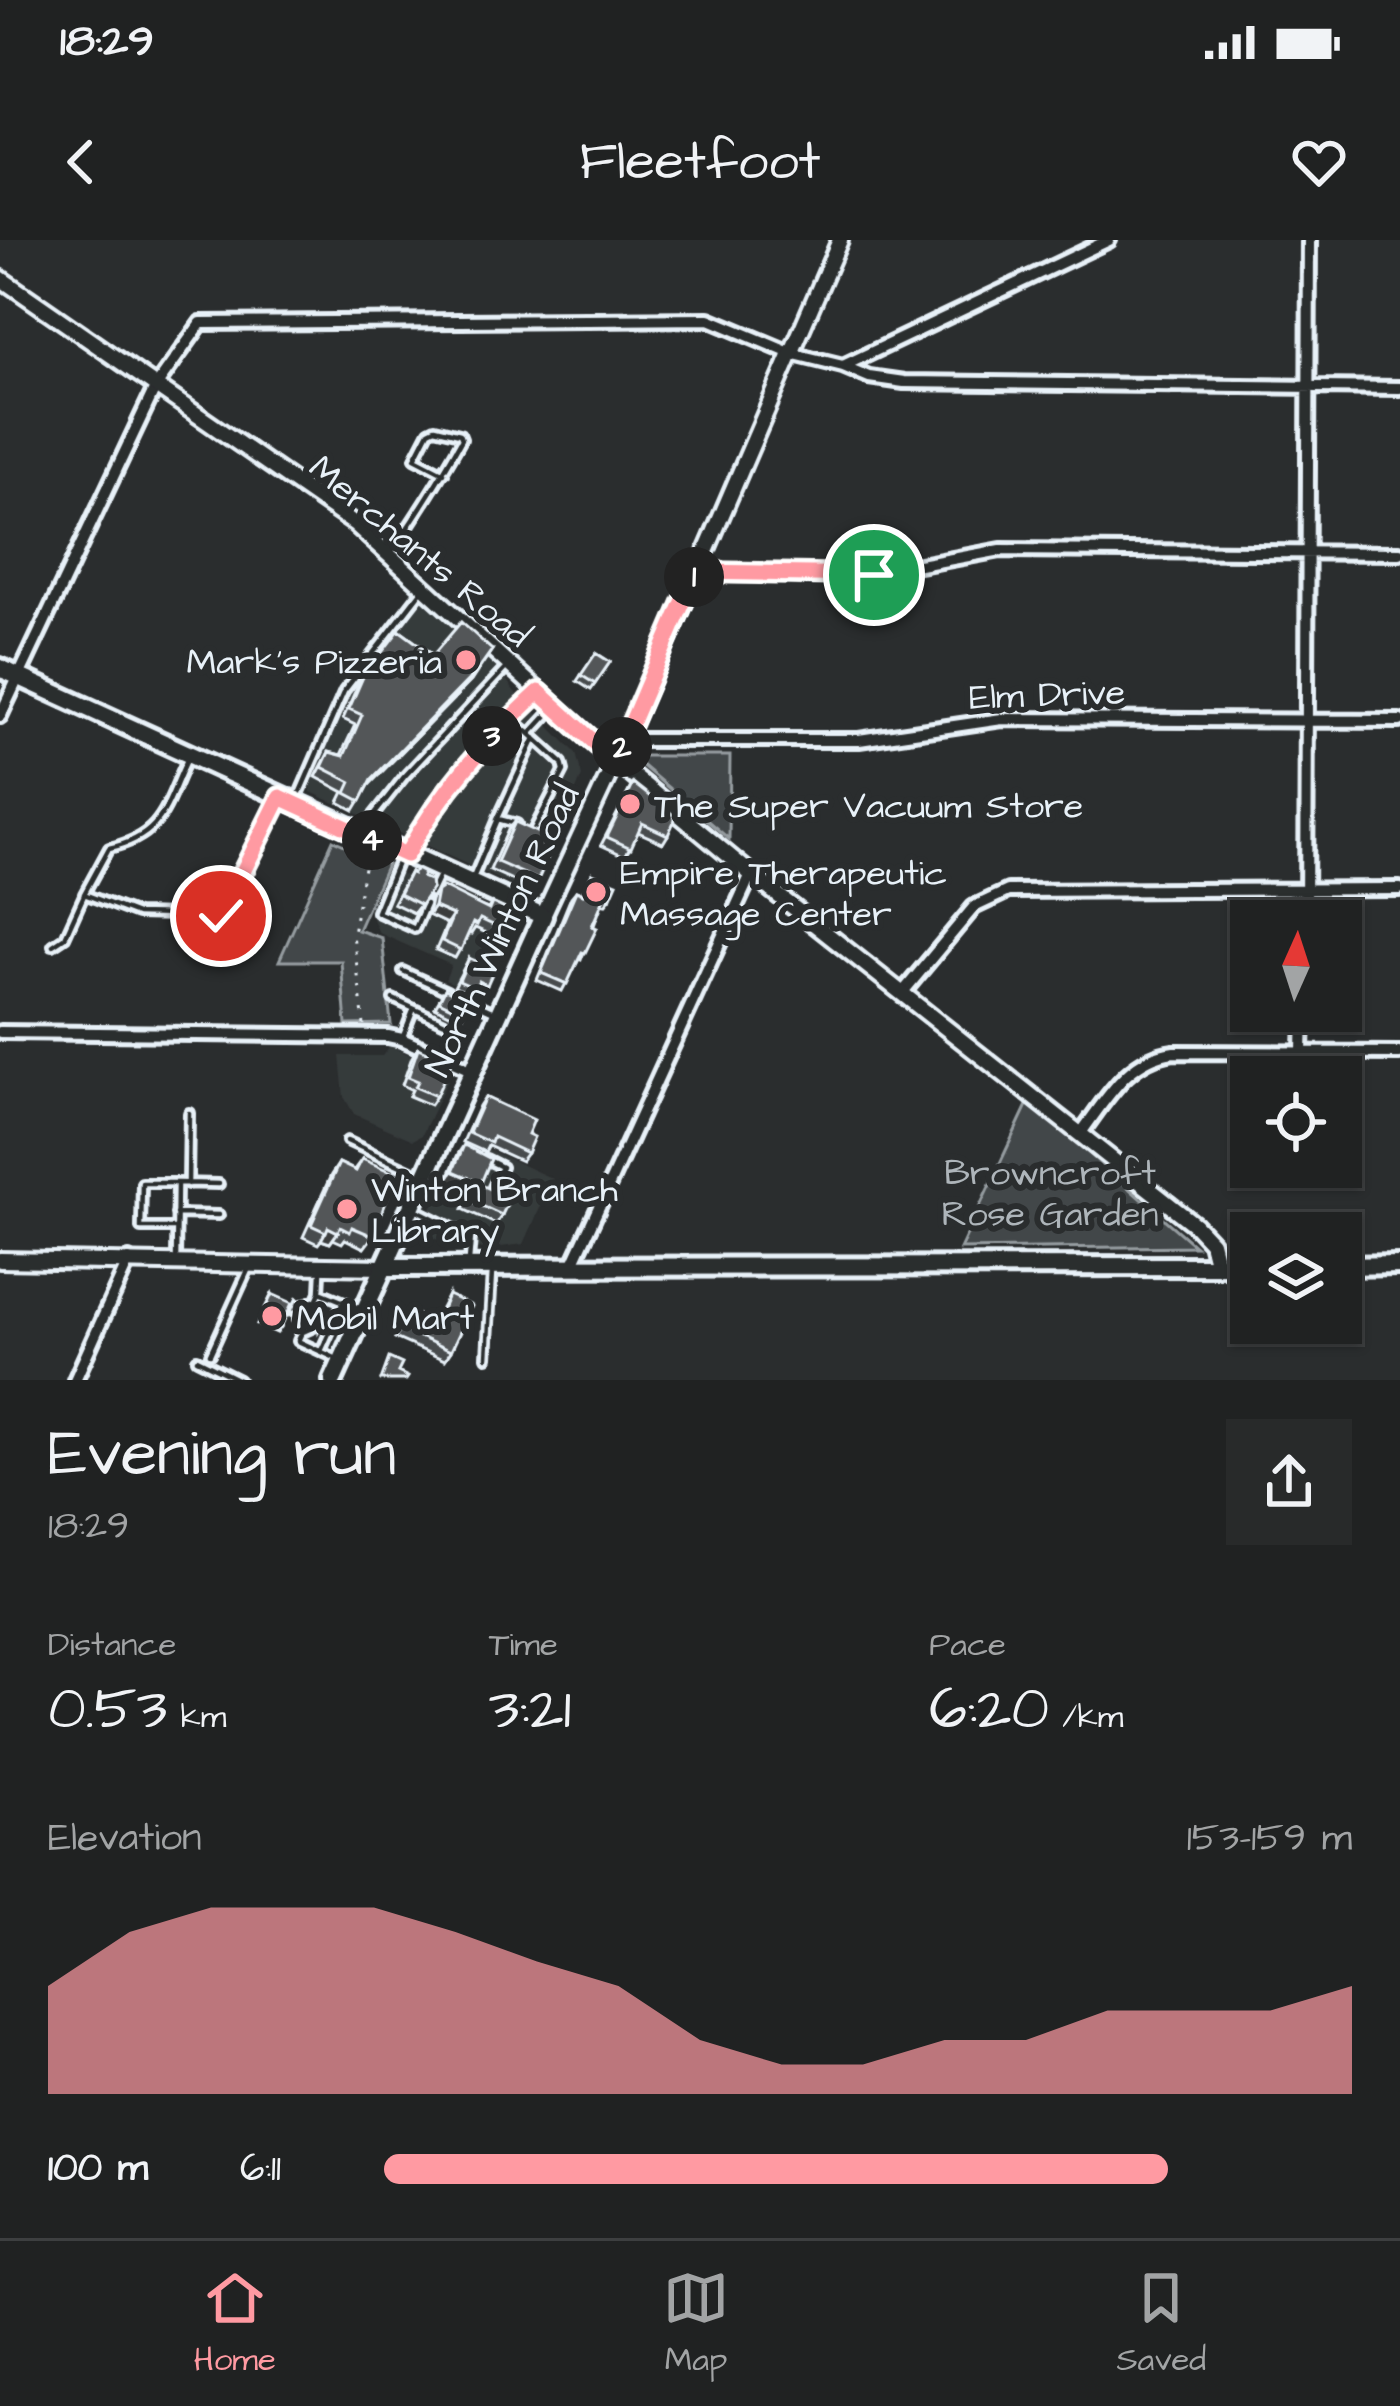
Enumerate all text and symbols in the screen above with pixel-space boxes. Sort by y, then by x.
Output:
text: 18:29 [60,11,154,73]
text: Fleetfoot [580,125,820,200]
icon: back [48,129,114,195]
icon: heart [1286,129,1352,195]
street label: Merchants Road [297,444,541,660]
pin [823,524,925,626]
icon: arrive [841,542,907,608]
pin: 1 [664,547,724,607]
text: 1 [692,554,696,600]
place label: Mark's Pizzeria [186,637,442,688]
marker: Mark's Pizzeria [453,647,479,673]
street label: Elm Drive [968,667,1126,724]
pin: 3 [462,706,522,766]
text: 3 [484,713,500,759]
pin: 2 [592,717,652,777]
text: 2 [613,724,631,770]
street label: North Winton Road [413,777,593,1085]
place label: The Super Vacuum Store [654,781,1083,832]
marker: The Super Vacuum Store [617,791,643,817]
pin: 4 [342,810,402,870]
text: 4 [361,817,383,863]
place label: Empire Therapeutic Massage Center [620,848,947,941]
pin [170,865,272,967]
marker: Empire Therapeutic Massage Center [583,879,609,905]
icon: check [188,883,254,949]
north arrow [1230,900,1362,1032]
map controls [1230,900,1362,1344]
button: locate [1230,1056,1362,1188]
park label: Browncroft Rose Garden [942,1148,1158,1240]
place label: Winton Branch Library [371,1165,618,1257]
marker: Winton Branch Library [334,1196,360,1222]
button: layers [1230,1212,1362,1344]
place label: Mobil Mart [296,1293,475,1344]
marker: Mobil Mart [259,1303,285,1329]
text: Evening run [48,1409,396,1501]
button: share [1226,1419,1352,1545]
text: 18:29 [48,1500,129,1554]
text: Distance [48,1622,176,1668]
text: Time [489,1622,558,1668]
text: Pace [929,1622,1006,1668]
text: 0.53 [48,1668,167,1751]
text: 3:21 [489,1668,571,1751]
text: 6:20 [929,1668,1049,1751]
text: km [167,1694,226,1740]
text: /km [1049,1694,1123,1740]
text: Elevation [48,1812,202,1866]
text: 153–159 m [1187,1812,1352,1866]
text: 100 m [48,2142,148,2196]
text: 6:11 [240,2142,281,2196]
tab: Home [194,2265,276,2383]
tab: Map [663,2265,729,2383]
tab: Saved [1116,2265,1206,2383]

